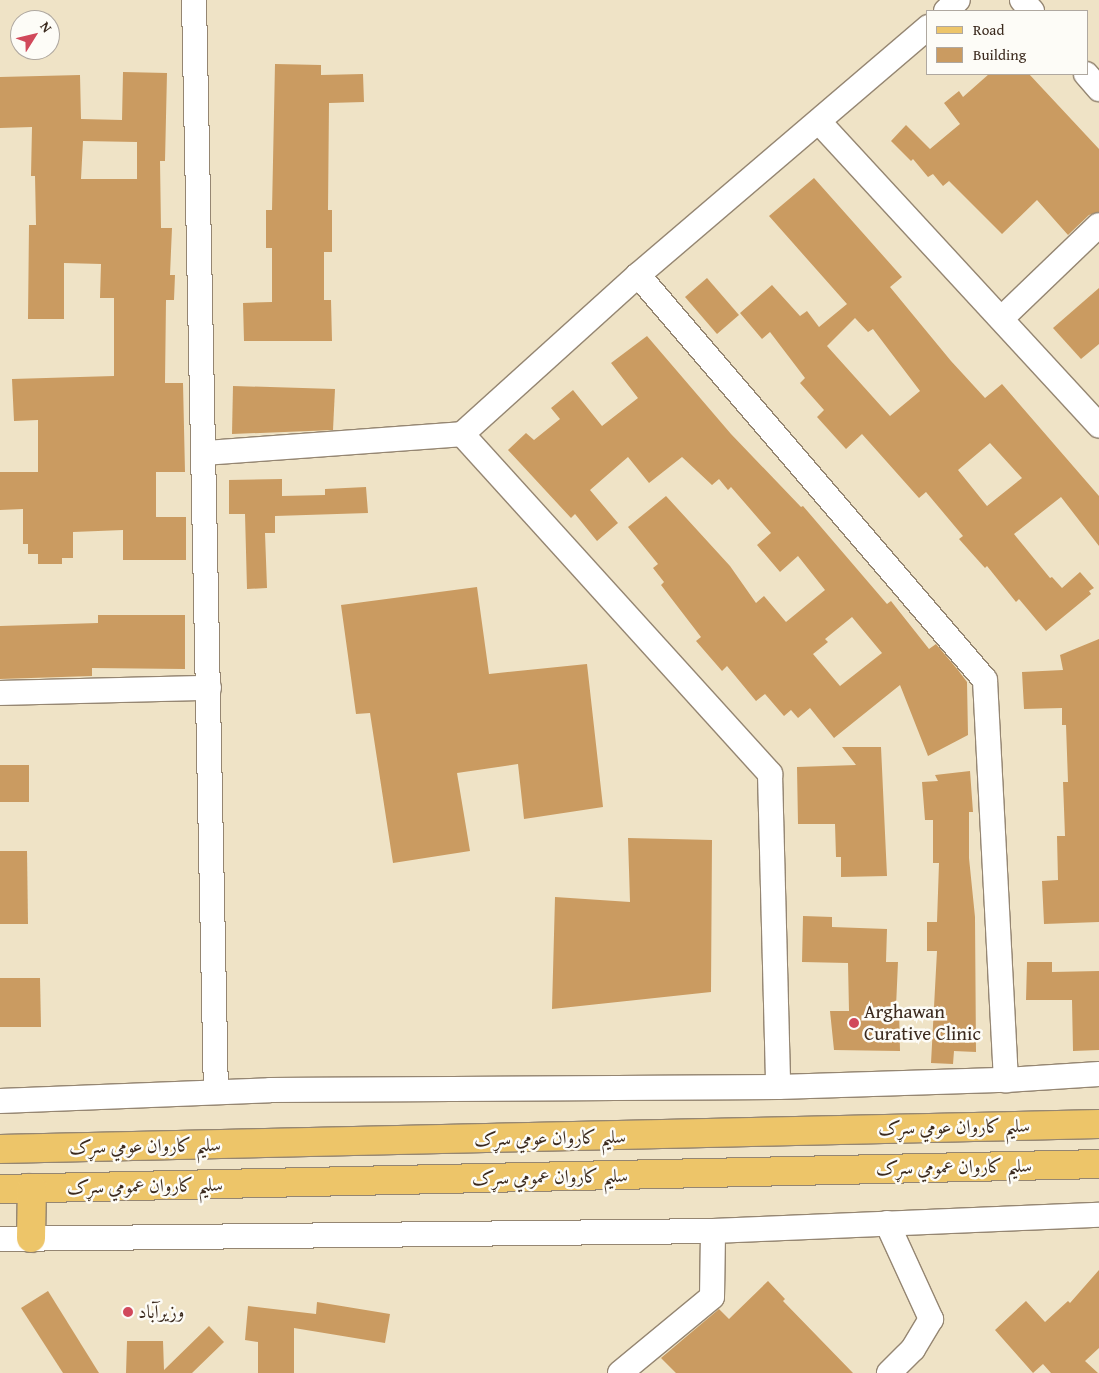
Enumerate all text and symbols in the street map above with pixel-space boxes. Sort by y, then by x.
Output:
north arrow [10,10,60,60]
legend [926,10,1089,75]
text: N [35,17,57,36]
text: Road [973,19,1004,40]
text: Building [973,44,1026,65]
place label: Arghawan Curative Clinic [864,1001,981,1045]
marker: Arghawan Curative Clinic [848,1017,860,1029]
street label: سلیم کاروان عومي سړک [878,1114,1030,1140]
street label: سلیم کاروان عومي سړک [474,1125,626,1151]
street label: سلیم کاروان عومي سړک [69,1133,221,1159]
street label: سلیم کاروان عمومي سړک [876,1154,1032,1180]
street label: سلیم کاروان عمومي سړک [472,1164,628,1190]
street label: سلیم کاروان عمومي سړک [67,1173,223,1199]
place label: وزیرآباد [138,1301,184,1323]
marker: وزیرآباد [122,1306,134,1318]

